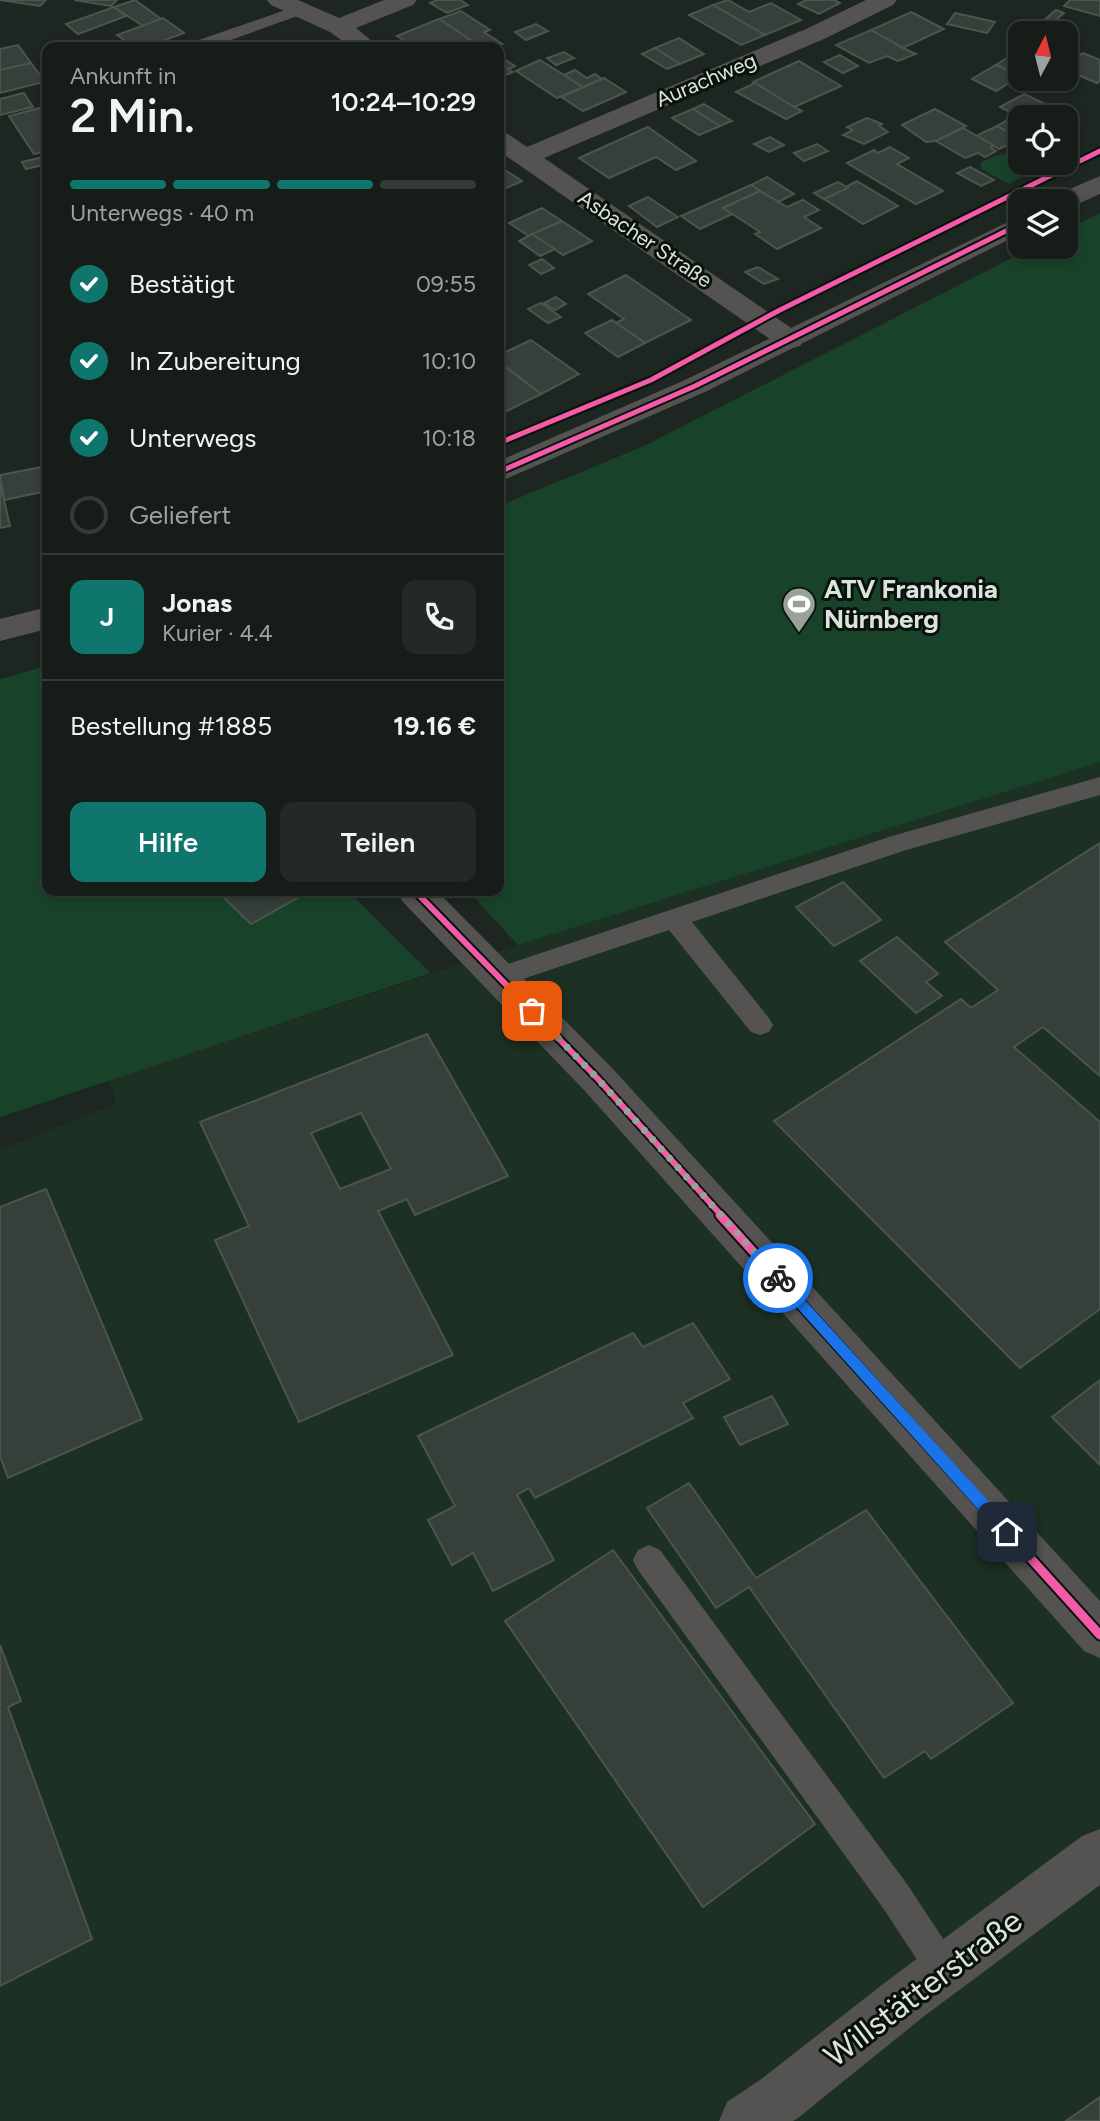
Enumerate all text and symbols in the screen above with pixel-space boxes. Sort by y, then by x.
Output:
north arrow [1008,21,1078,91]
map controls [1008,21,1078,259]
street label: Aurachweg [652,47,760,112]
text: Ankunft in [70,62,176,90]
text: 10:24–10:29 [331,86,476,118]
text: 2 Min. [70,88,195,144]
button: locate [1008,105,1078,175]
street label: Asbacher Straße [574,185,717,293]
button: layers [1008,189,1078,259]
text: Unterwegs · 40 m [70,199,254,227]
icon: check [70,265,108,303]
text: Bestätigt [129,268,235,300]
text: 09:55 [416,270,476,298]
icon: check [70,342,108,380]
text: In Zubereitung [129,345,301,377]
text: 10:10 [422,347,476,375]
icon: check [70,419,108,457]
text: Unterwegs [129,422,256,454]
text: 10:18 [422,424,476,452]
text: Geliefert [129,499,231,531]
place label: ATV Frankonia Nürnberg [824,573,998,635]
button: phone [402,580,476,654]
sports icon: ATV Frankonia Nürnberg [780,585,818,634]
text: Jonas [162,587,232,619]
text: J [100,601,114,633]
text: Kurier · 4.4 [162,619,273,647]
text: Bestellung #1885 [70,710,272,742]
text: 19.16 € [393,710,476,742]
button: Hilfe [70,802,266,882]
button: Teilen [280,802,476,882]
pin [502,981,562,1041]
icon: bag [513,992,551,1030]
courier [743,1243,813,1313]
icon: bike [759,1259,797,1297]
pin [977,1502,1037,1562]
icon: home [988,1513,1026,1551]
street label: Willstätterstraße [817,1901,1029,2075]

